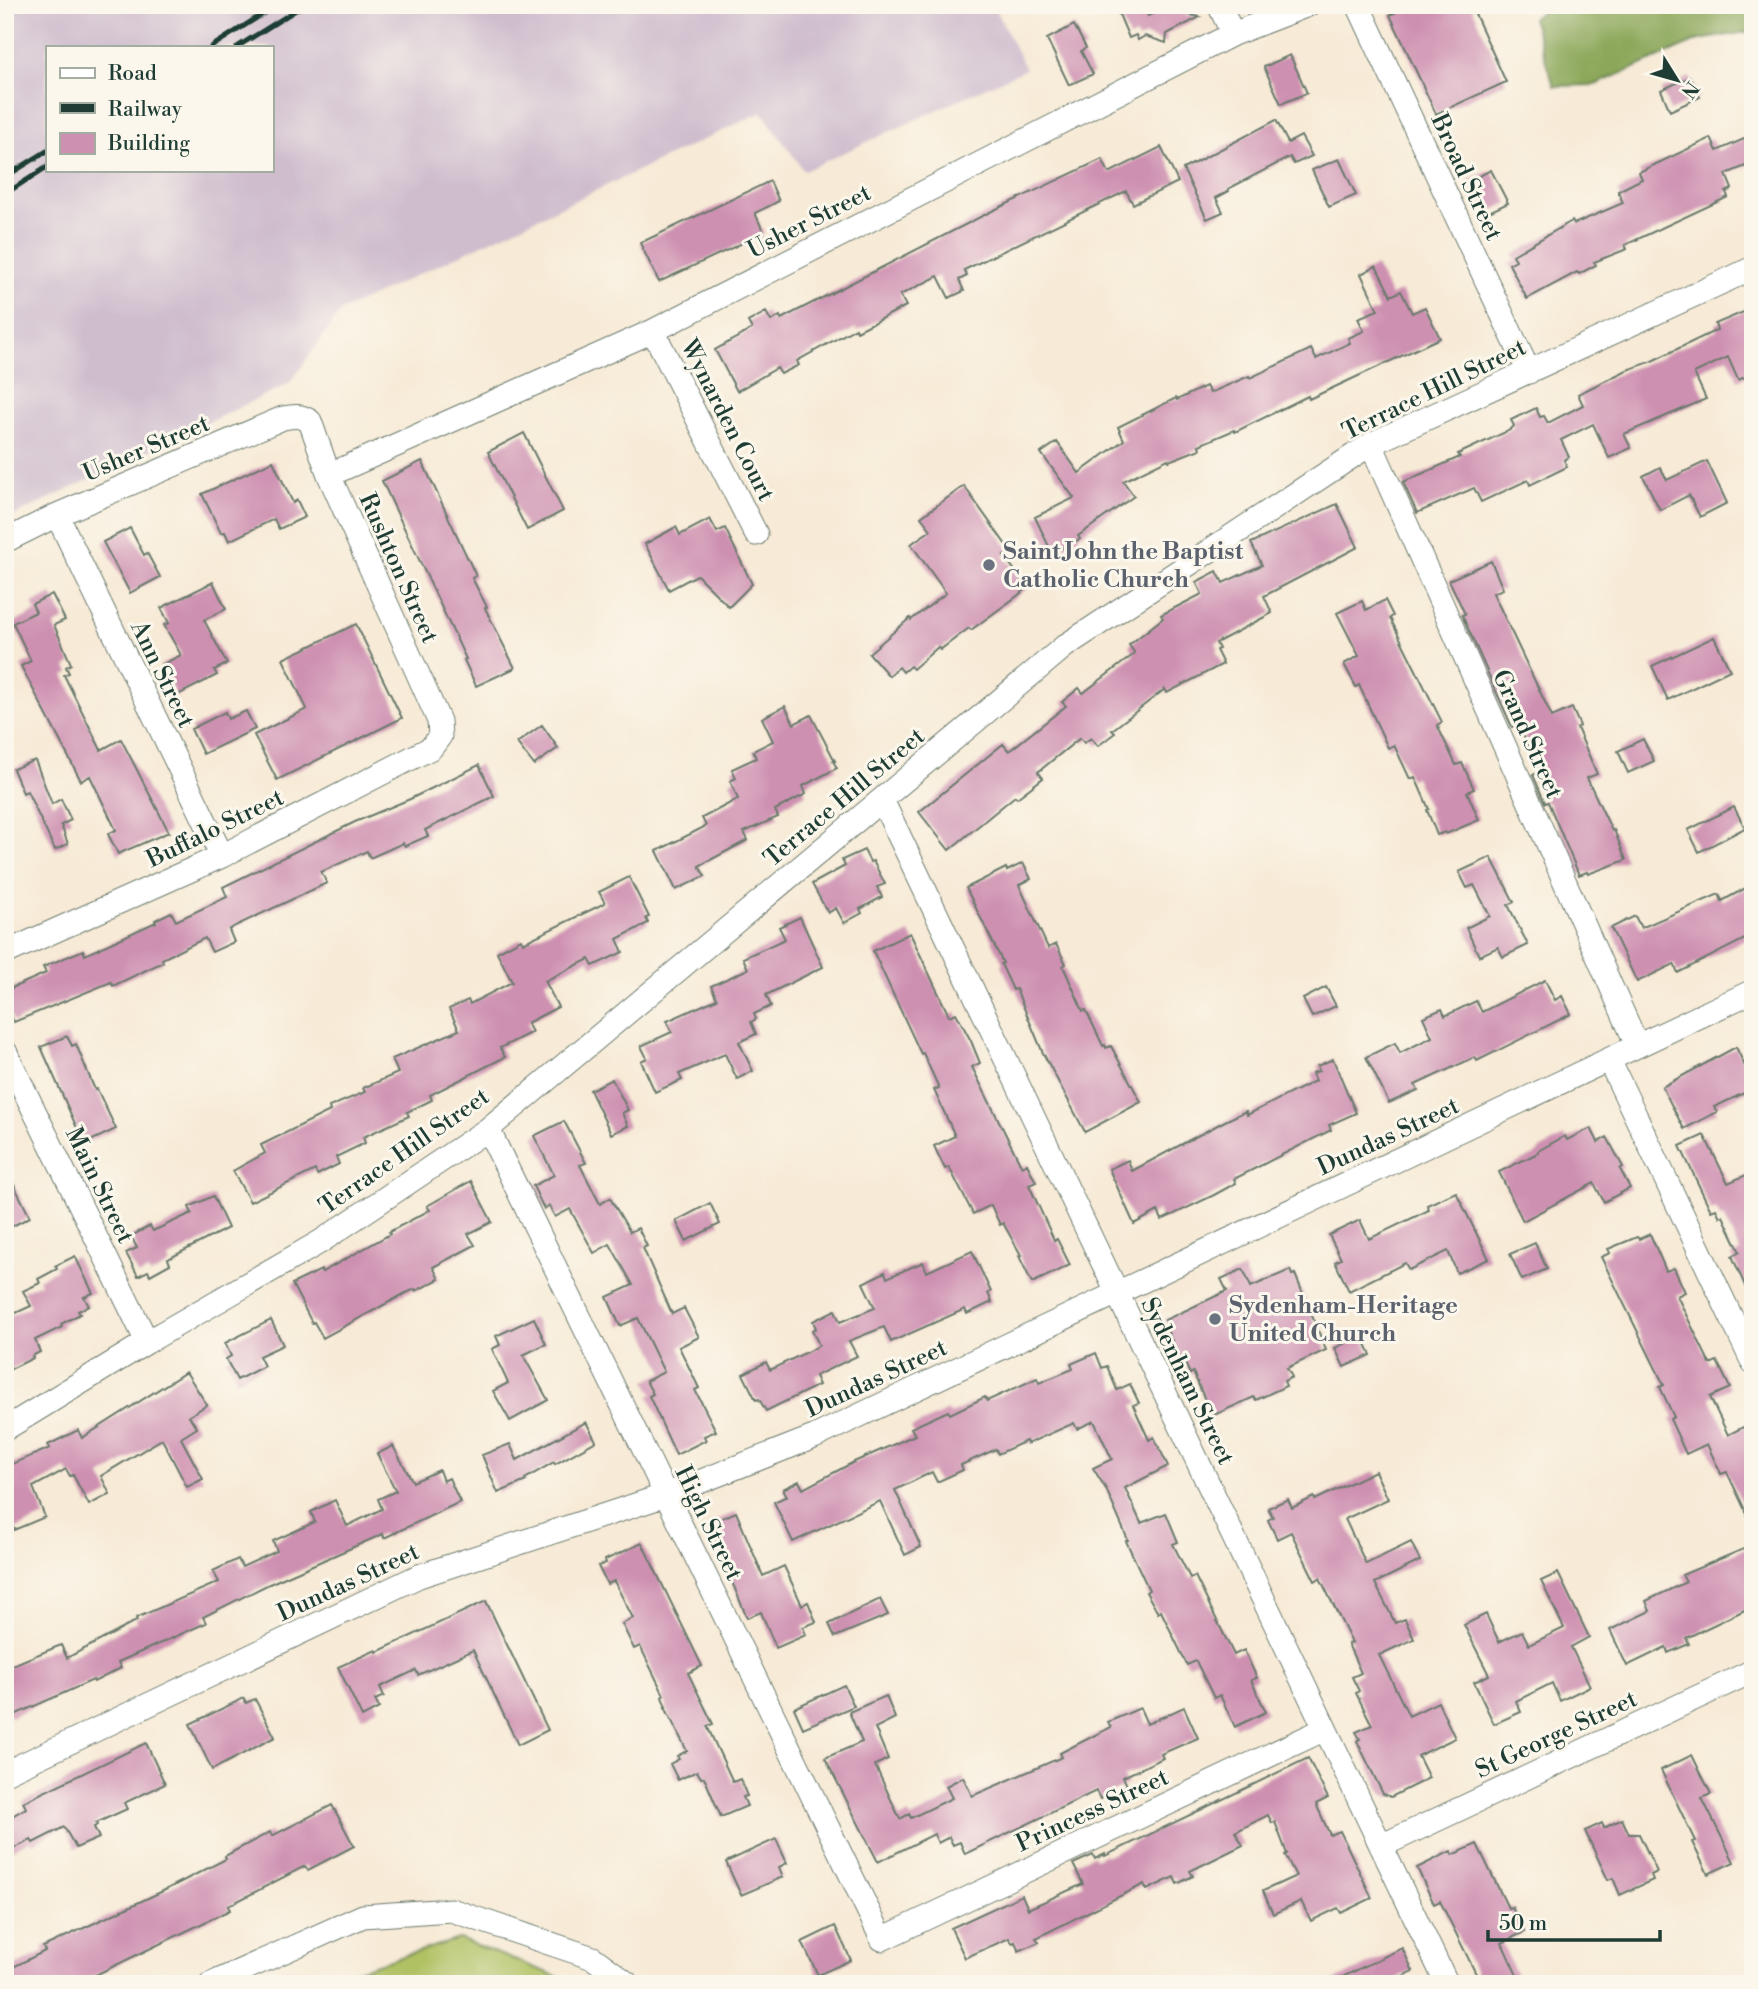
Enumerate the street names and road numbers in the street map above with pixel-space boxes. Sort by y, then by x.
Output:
street label: Broad Street [1423,108,1509,246]
street label: Usher Street [743,178,877,266]
street label: Terrace Hill Street [1338,332,1532,447]
street label: Wynarden Court [673,334,781,507]
street label: Usher Street [78,409,215,489]
street label: Rushton Street [352,489,445,649]
street label: Ann Street [123,615,201,733]
street label: Grand Street [1485,665,1569,804]
street label: Terrace Hill Street [758,721,932,874]
street label: Buffalo Street [141,783,289,875]
street label: Terrace Hill Street [314,1082,496,1222]
street label: Dundas Street [1313,1091,1465,1183]
street label: Main Street [58,1122,140,1249]
street label: Sydenham Street [1134,1293,1241,1470]
street label: Dundas Street [801,1333,953,1425]
street label: High Street [667,1461,749,1586]
street label: Dundas Street [273,1537,425,1629]
street label: St George Street [1471,1684,1643,1785]
street label: Princess Street [1011,1762,1174,1859]

